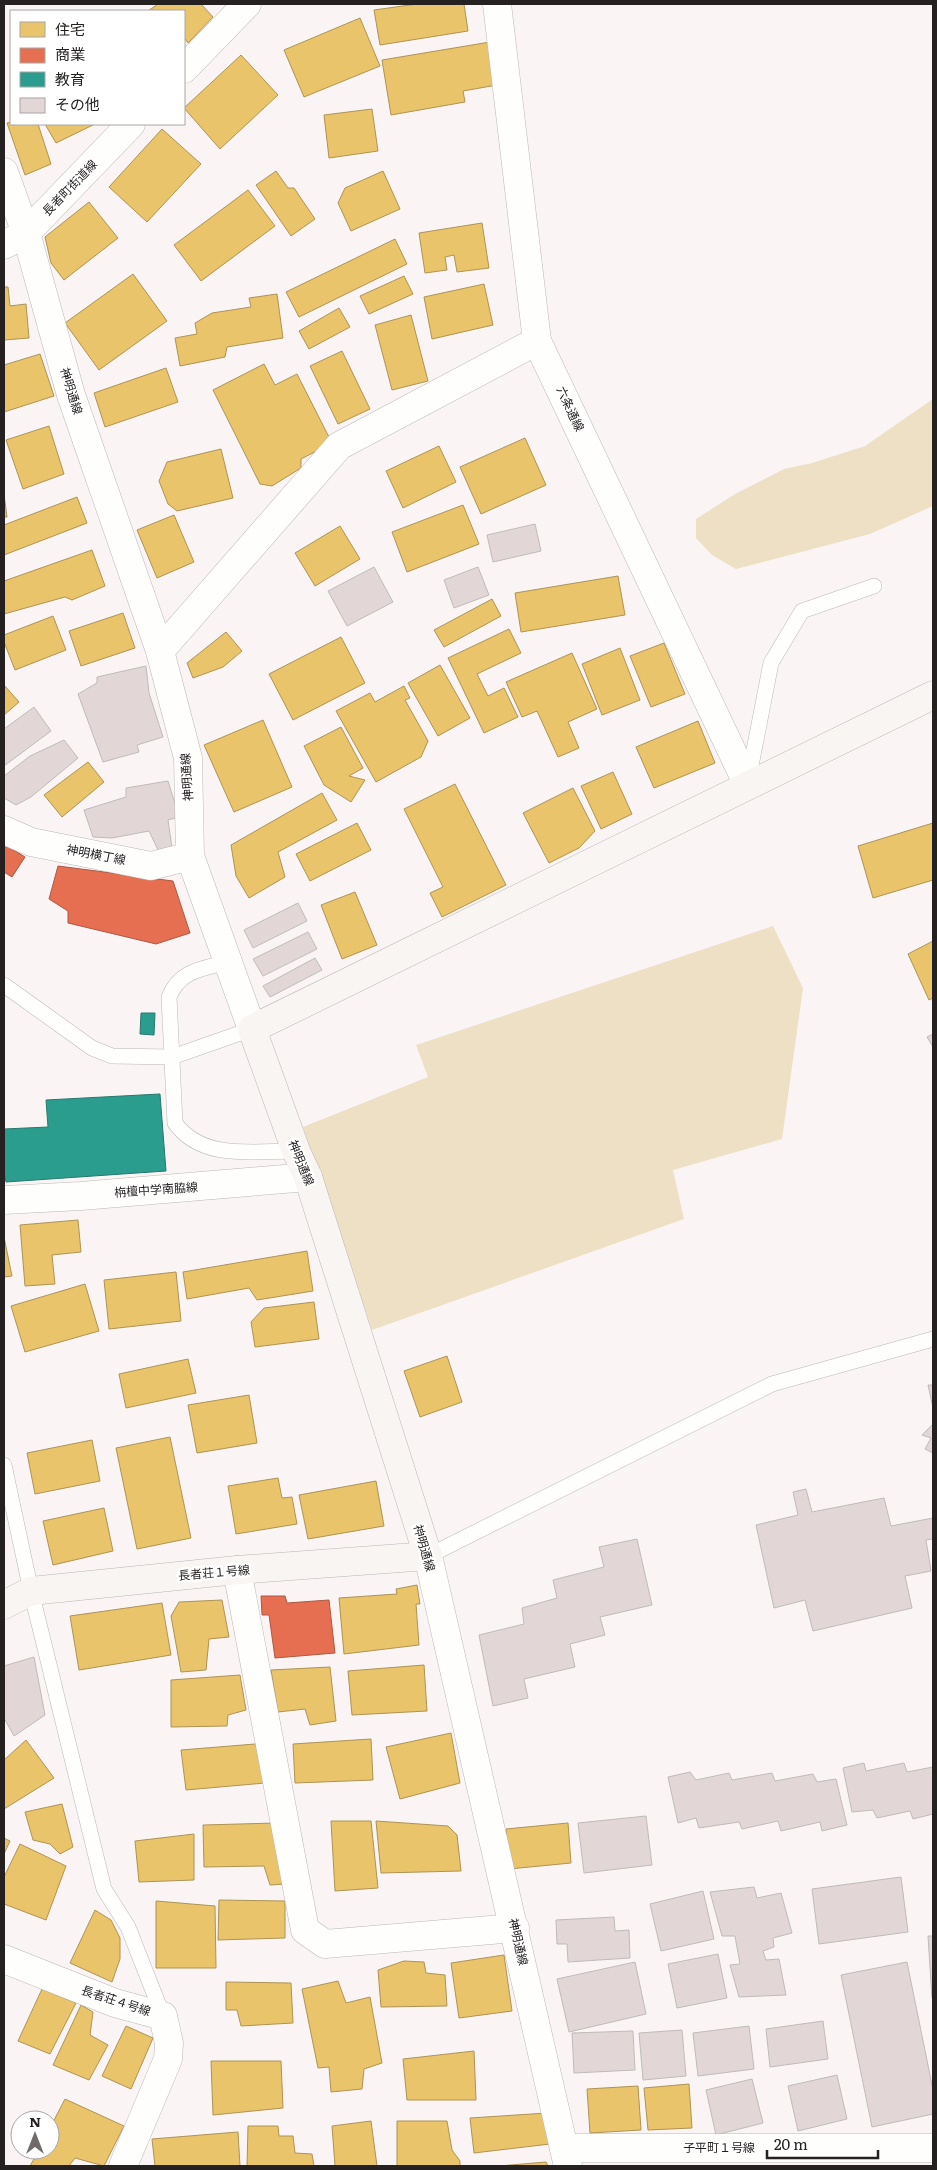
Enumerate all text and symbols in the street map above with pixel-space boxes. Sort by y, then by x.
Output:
legend [10,10,185,125]
text: 住宅 [55,17,85,40]
text: 商業 [55,42,85,65]
text: 教育 [55,67,85,90]
text: その他 [55,92,100,115]
street label: 長者町街道線 [38,155,101,219]
street label: 神明通線 [56,365,88,416]
street label: 六条通線 [553,383,589,434]
street label: 神明通線 [175,752,197,802]
street label: 神明横丁線 [65,839,127,869]
street label: 神明通線 [285,1137,319,1188]
street label: 栴檀中学南脇線 [113,1177,198,1201]
street label: 神明通線 [410,1522,440,1573]
street label: 長者荘１号線 [177,1560,251,1584]
street label: 神明通線 [505,1916,533,1967]
street label: 長者荘４号線 [79,1980,153,2020]
north arrow [10,2110,60,2160]
text: N [29,2111,41,2131]
scale bar [767,2128,878,2160]
text: 20 m [774,2132,808,2155]
street label: 子平町１号線 [683,2138,755,2156]

